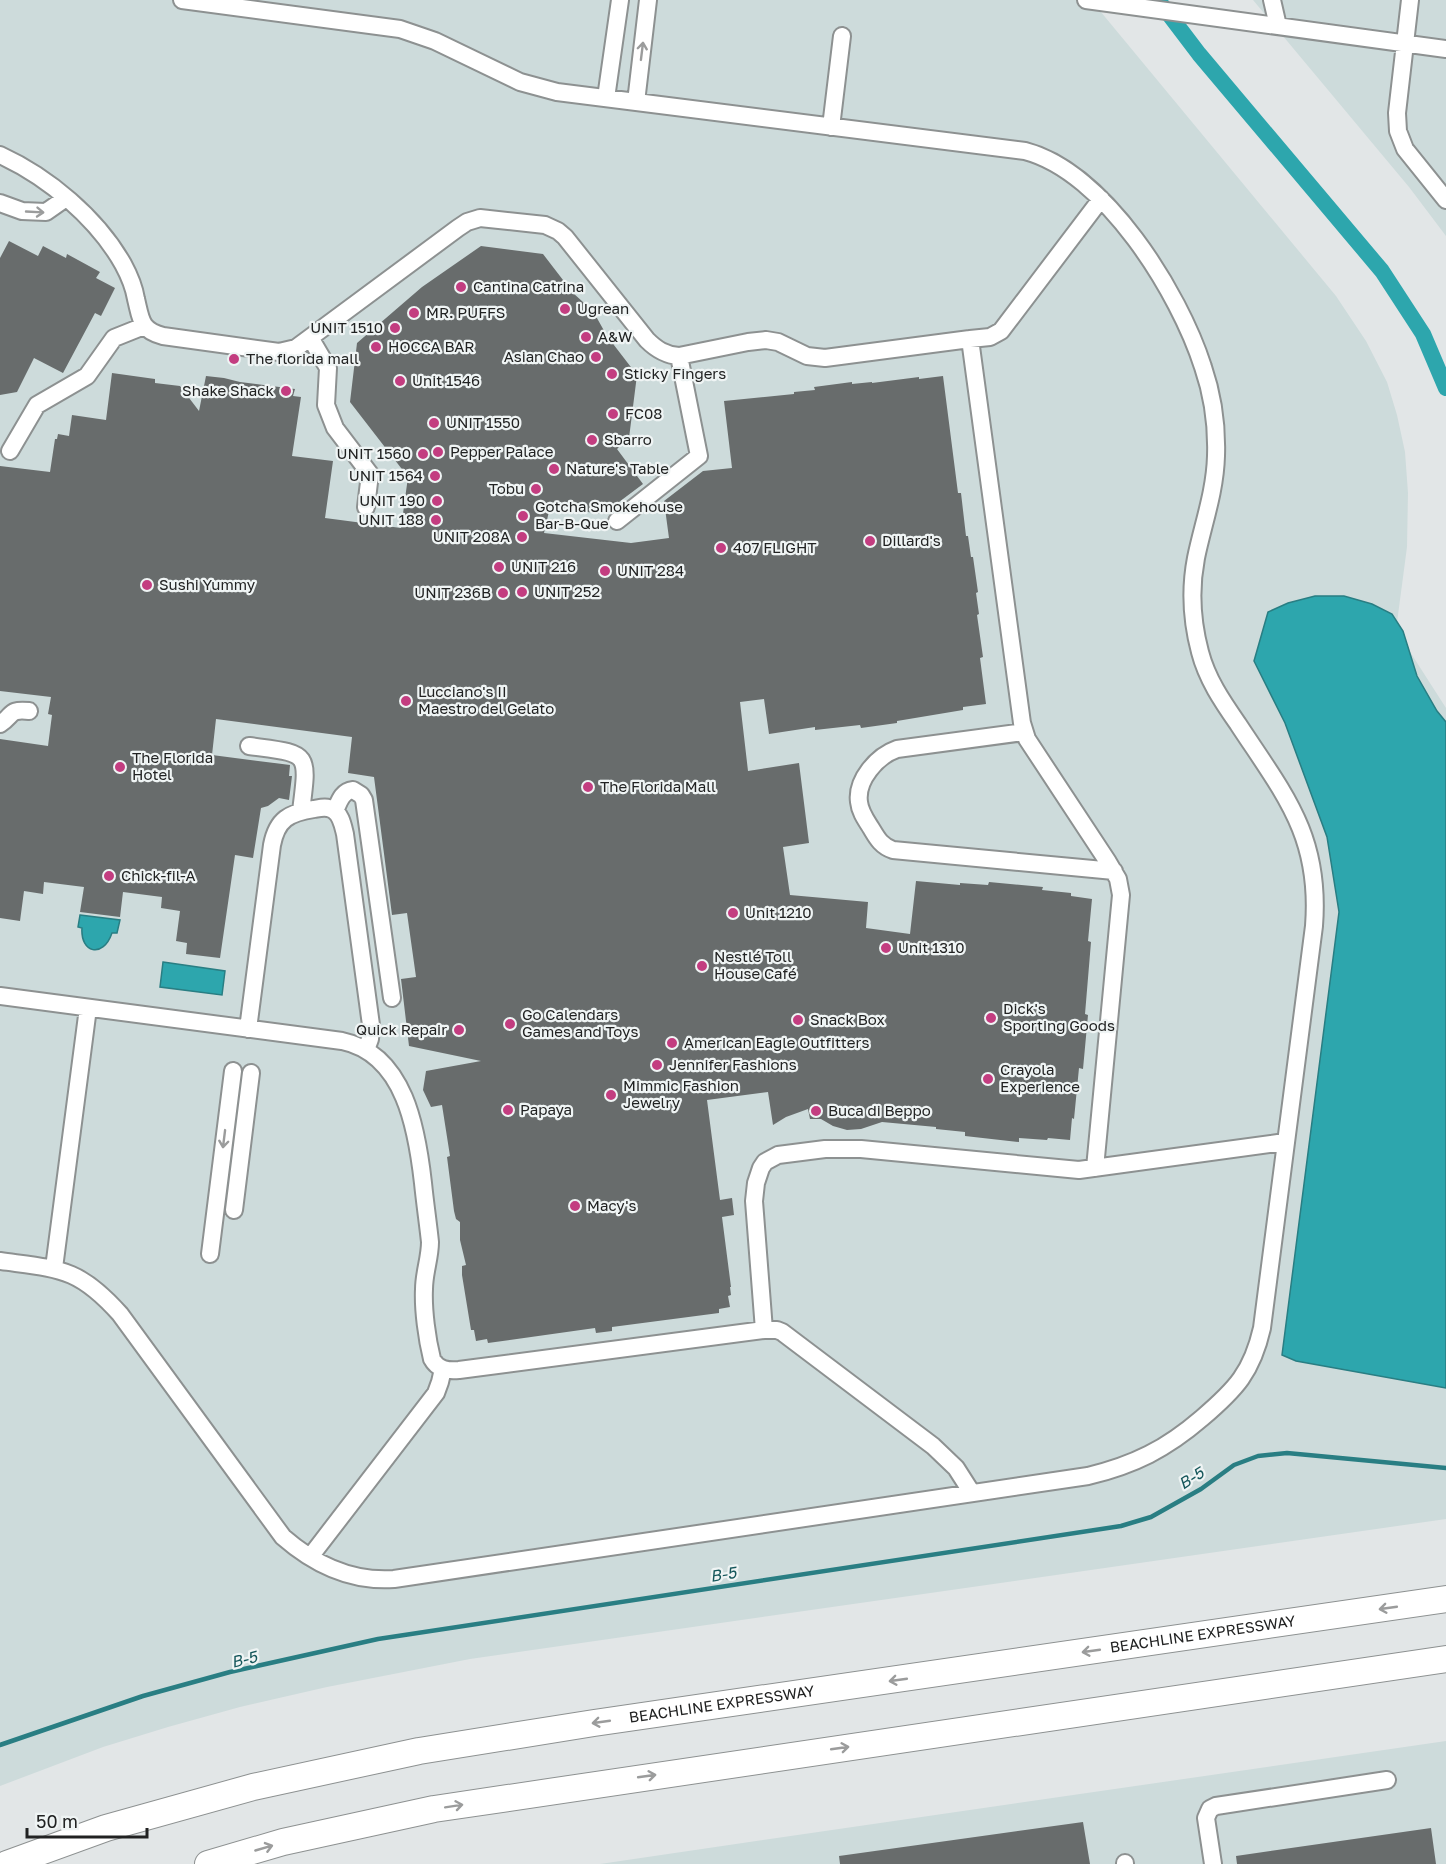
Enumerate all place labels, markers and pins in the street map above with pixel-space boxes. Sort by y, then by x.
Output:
place label: Cantina Catrina [473,277,584,295]
marker: Cantina Catrina [454,280,468,294]
place label: Ugrean [577,299,629,317]
marker: Ugrean [558,302,572,316]
place label: MR. PUFFS [426,303,505,321]
marker: MR. PUFFS [407,306,421,320]
place label: UNIT 1510 [310,318,383,336]
marker: UNIT 1510 [388,321,402,335]
place label: A&W [598,327,633,345]
marker: A&W [579,330,593,344]
place label: HOCCA BAR [388,337,474,355]
marker: HOCCA BAR [369,340,383,354]
place label: Asian Chao [504,347,584,365]
place label: The florida mall [246,349,359,367]
marker: Asian Chao [589,350,603,364]
marker: The florida mall [227,352,241,366]
place label: Sticky Fingers [624,364,726,382]
marker: Sticky Fingers [605,367,619,381]
place label: Unit 1546 [412,371,480,389]
marker: Unit 1546 [393,374,407,388]
place label: Shake Shack [182,381,275,399]
marker: Shake Shack [279,384,293,398]
place label: FC08 [625,404,663,422]
marker: FC08 [606,407,620,421]
place label: UNIT 1550 [446,413,520,431]
marker: UNIT 1550 [427,416,441,430]
place label: Sbarro [604,430,652,448]
marker: Sbarro [585,433,599,447]
place label: Pepper Palace [450,442,554,460]
place label: UNIT 1560 [337,444,411,462]
marker: Pepper Palace [431,445,445,459]
marker: UNIT 1560 [416,447,430,461]
place label: Nature's Table [566,459,669,477]
marker: Nature's Table [547,462,561,476]
place label: UNIT 1564 [349,466,423,484]
marker: UNIT 1564 [428,469,442,483]
place label: Tobu [489,479,524,497]
marker: Tobu [529,482,543,496]
place label: UNIT 190 [359,491,425,509]
marker: UNIT 190 [430,494,444,508]
place label: Gotcha Smokehouse Bar-B-Que [535,497,683,532]
marker: Gotcha Smokehouse Bar-B-Que [516,509,530,523]
place label: UNIT 188 [358,510,424,528]
marker: UNIT 188 [429,513,443,527]
place label: UNIT 208A [433,527,510,545]
marker: UNIT 208A [515,530,529,544]
place label: Dillard's [882,531,941,549]
marker: Dillard's [863,534,877,548]
place label: 407 FLIGHT [733,538,817,556]
marker: 407 FLIGHT [714,541,728,555]
place label: UNIT 216 [511,557,576,575]
marker: UNIT 216 [492,560,506,574]
place label: UNIT 284 [617,561,684,579]
marker: UNIT 284 [598,564,612,578]
place label: Sushi Yummy [159,575,256,593]
marker: Sushi Yummy [140,578,154,592]
place label: UNIT 252 [534,582,600,600]
place label: UNIT 236B [414,583,491,601]
marker: UNIT 252 [515,585,529,599]
marker: UNIT 236B [496,586,510,600]
place label: Lucciano's II Maestro del Gelato [418,682,554,717]
marker: Lucciano's II Maestro del Gelato [399,694,413,708]
place label: The Florida Hotel [132,748,213,783]
marker: The Florida Hotel [113,760,127,774]
place label: The Florida Mall [600,777,716,795]
marker: The Florida Mall [581,780,595,794]
place label: Chick-fil-A [121,866,196,884]
marker: Chick-fil-A [102,869,116,883]
place label: Unit 1210 [745,903,812,921]
marker: Unit 1210 [726,906,740,920]
place label: Unit 1310 [898,938,965,956]
marker: Unit 1310 [879,941,893,955]
place label: Nestlé Toll House Café [714,947,797,982]
marker: Nestlé Toll House Café [695,959,709,973]
place label: Dick's Sporting Goods [1003,999,1115,1034]
place label: Go Calendars Games and Toys [522,1005,638,1040]
place label: Snack Box [810,1010,885,1028]
marker: Dick's Sporting Goods [984,1011,998,1025]
marker: Snack Box [791,1013,805,1027]
marker: Go Calendars Games and Toys [503,1017,517,1031]
place label: Quick Repair [356,1020,447,1038]
marker: Quick Repair [452,1023,466,1037]
place label: American Eagle Outfitters [684,1033,869,1051]
marker: American Eagle Outfitters [665,1036,679,1050]
place label: Jennifer Fashions [669,1055,797,1073]
marker: Jennifer Fashions [650,1058,664,1072]
place label: Crayola Experience [1000,1060,1080,1095]
marker: Crayola Experience [981,1072,995,1086]
place label: Mimmic Fashion Jewelry [623,1076,739,1111]
marker: Mimmic Fashion Jewelry [604,1088,618,1102]
place label: Papaya [520,1100,572,1118]
place label: Buca di Beppo [828,1101,931,1119]
marker: Papaya [501,1103,515,1117]
marker: Buca di Beppo [809,1104,823,1118]
place label: Macy's [587,1196,637,1214]
marker: Macy's [568,1199,582,1213]

